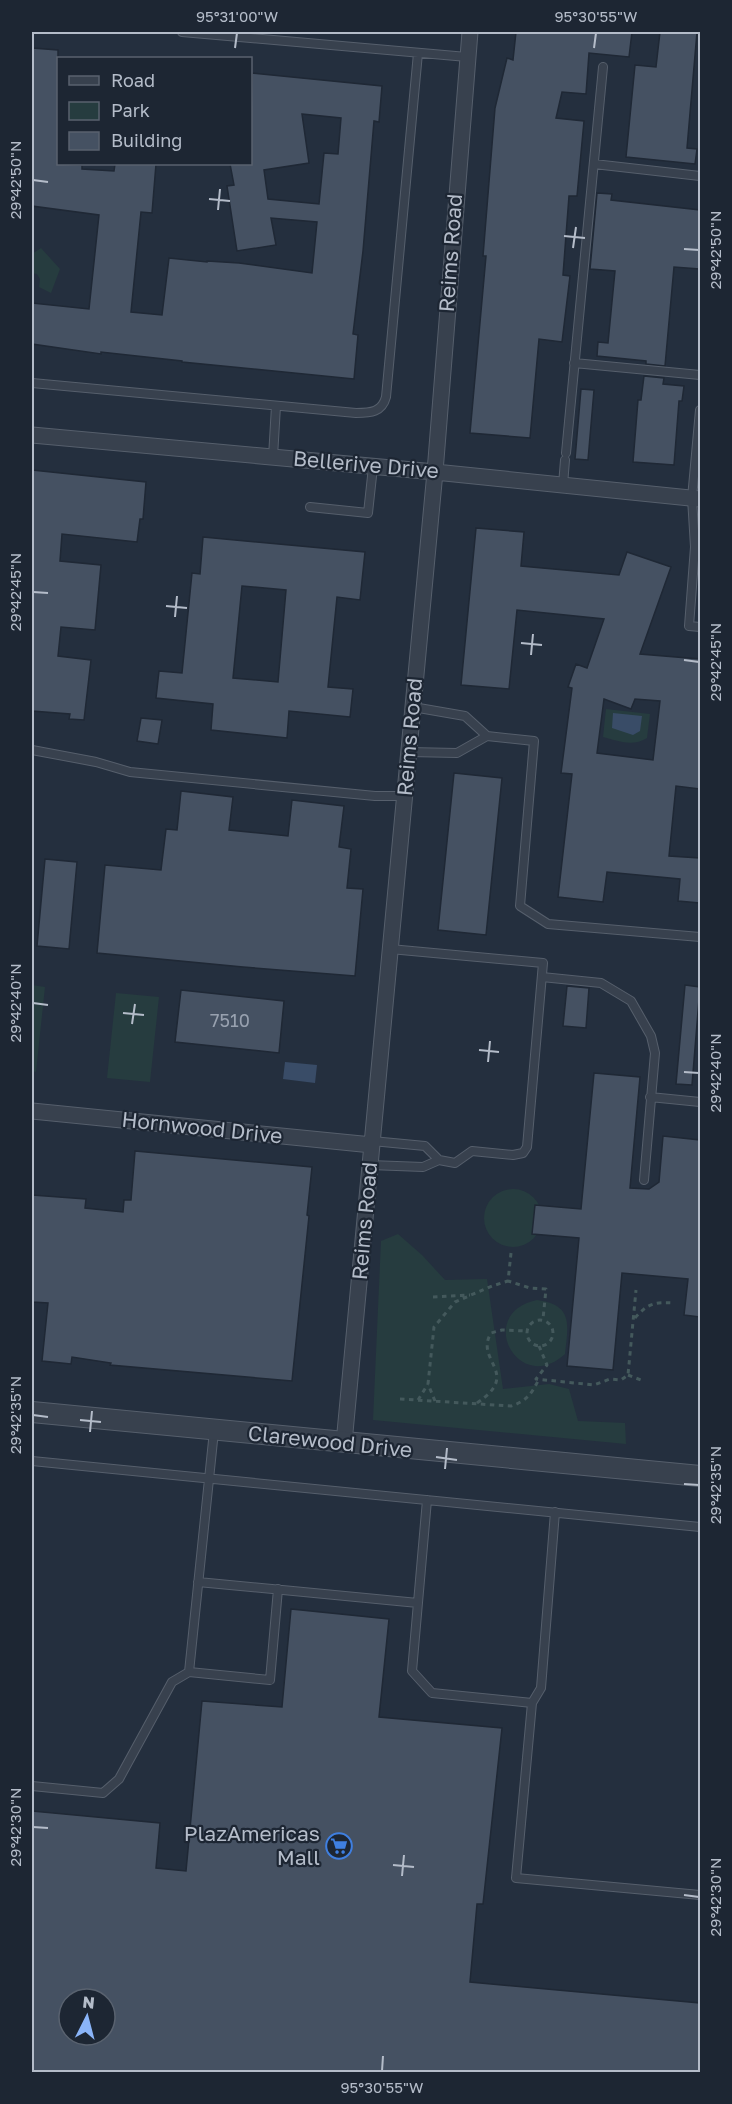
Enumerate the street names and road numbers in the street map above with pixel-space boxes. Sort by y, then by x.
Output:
street label: Reims Road [433,193,467,313]
street label: Bellerive Drive [292,445,440,483]
street label: Reims Road [391,677,427,797]
street label: Hornwood Drive [120,1106,284,1148]
street label: Reims Road [346,1161,382,1281]
street label: Clarewood Drive [247,1419,414,1463]

